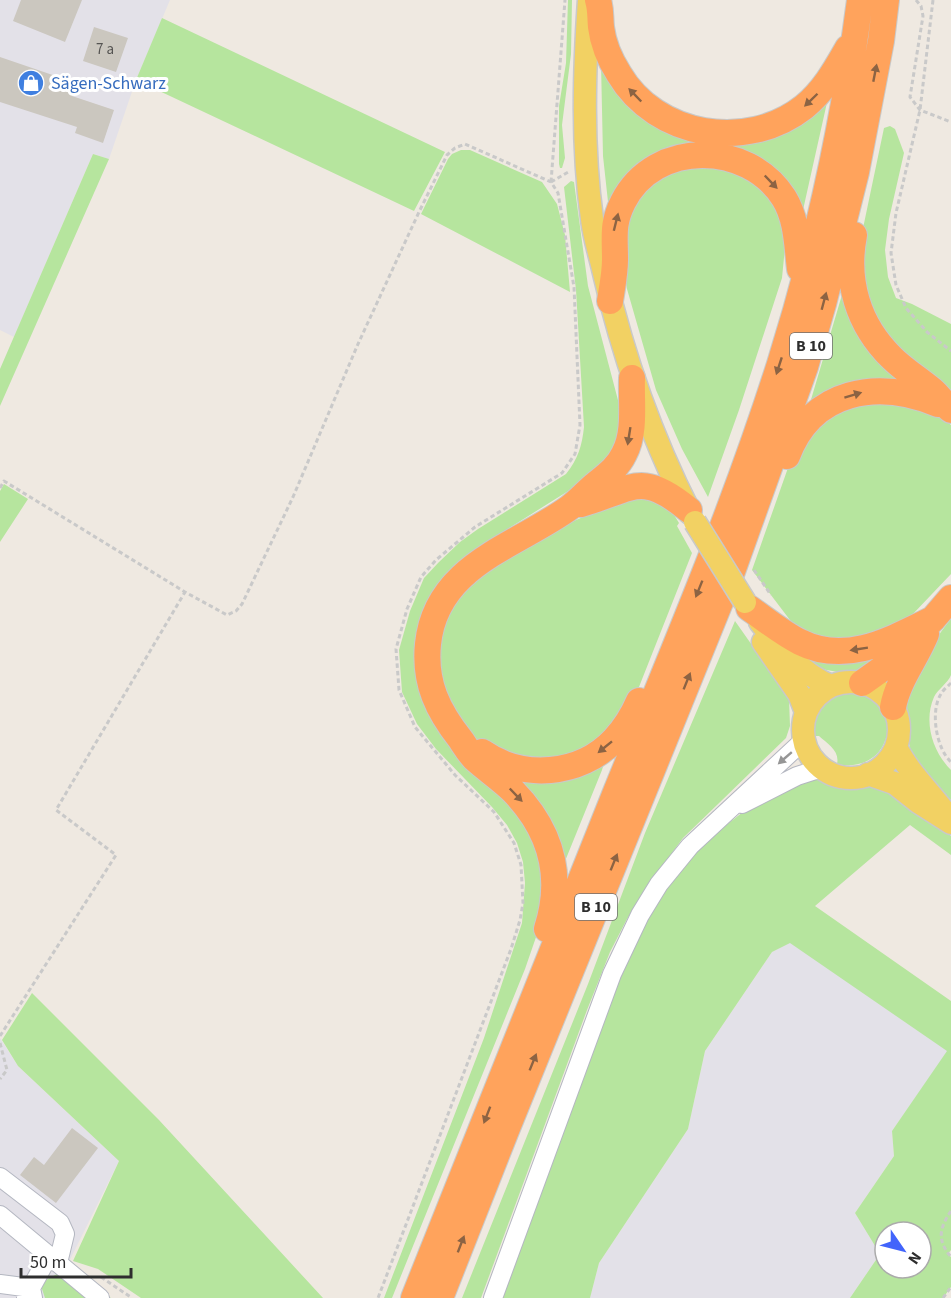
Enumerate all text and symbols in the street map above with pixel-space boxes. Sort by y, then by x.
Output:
house number: 7 a [96,39,114,60]
one-way arrow [871,64,880,83]
shop icon: Sägen-Schwarz [16,68,46,98]
place label: Sägen-Schwarz [51,71,166,96]
one-way arrow [628,87,642,102]
one-way arrow [803,93,818,107]
one-way arrow [763,175,777,189]
one-way arrow [611,213,621,231]
one-way arrow [819,292,829,310]
road number: B 10 [790,333,832,359]
one-way arrow [774,357,783,375]
one-way arrow [844,390,862,399]
one-way arrow [625,427,634,446]
one-way arrow [694,581,704,599]
one-way arrow [850,645,869,654]
one-way arrow [683,672,692,690]
one-way arrow [598,741,613,753]
one-way arrow [778,751,793,764]
one-way arrow [508,787,522,801]
one-way arrow [610,853,619,871]
road number: B 10 [575,894,617,920]
one-way arrow [529,1053,538,1071]
one-way arrow [482,1106,492,1124]
north arrow [873,1220,933,1280]
one-way arrow [457,1234,467,1252]
scale bar [21,1241,130,1279]
text: N [902,1247,927,1269]
text: 50 m [30,1250,66,1275]

